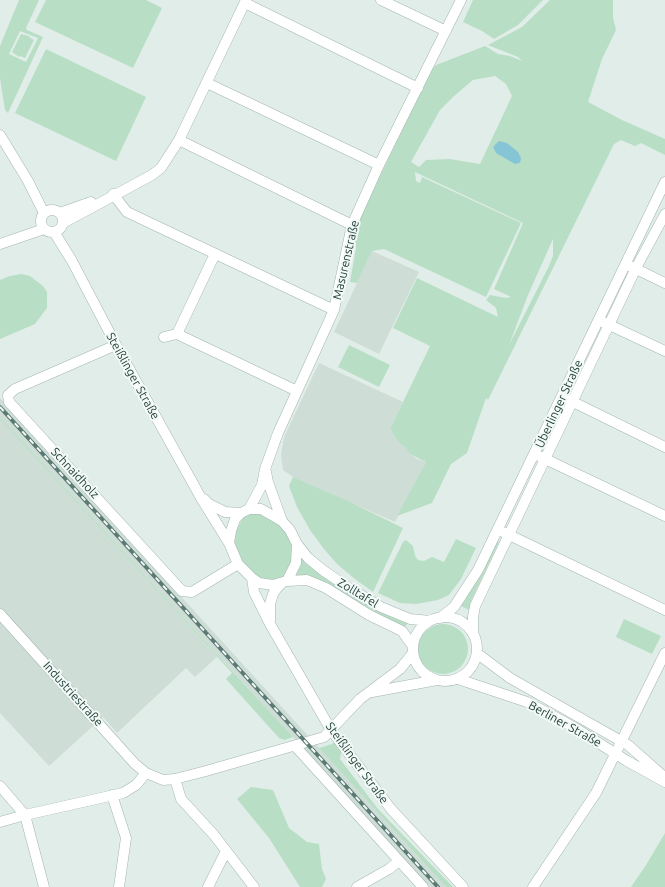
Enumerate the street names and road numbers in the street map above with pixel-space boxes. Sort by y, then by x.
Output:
street label: Masurenstraße [330,219,362,301]
street label: Steißlinger Straße [103,330,163,422]
street label: Überlinger Straße [532,358,586,450]
street label: Schnaidholz [48,445,102,501]
street label: Zolltafel [335,575,381,611]
street label: Industriestraße [40,659,106,729]
street label: Berliner Straße [526,698,604,750]
street label: Steißlinger Straße [323,720,391,806]

